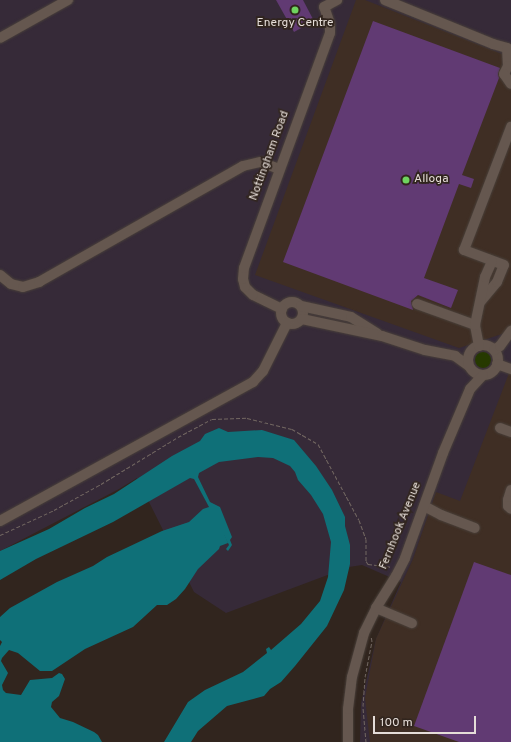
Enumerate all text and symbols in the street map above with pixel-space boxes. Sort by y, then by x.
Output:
marker: Energy Centre [290,5,300,15]
place label: Energy Centre [257,17,333,31]
street label: Nottingham Road [247,109,293,203]
place label: Alloga [414,173,448,187]
marker: Alloga [401,175,411,185]
street label: Fernhook Avenue [377,480,425,572]
scale bar [375,708,478,734]
text: 100 m [380,715,413,731]

